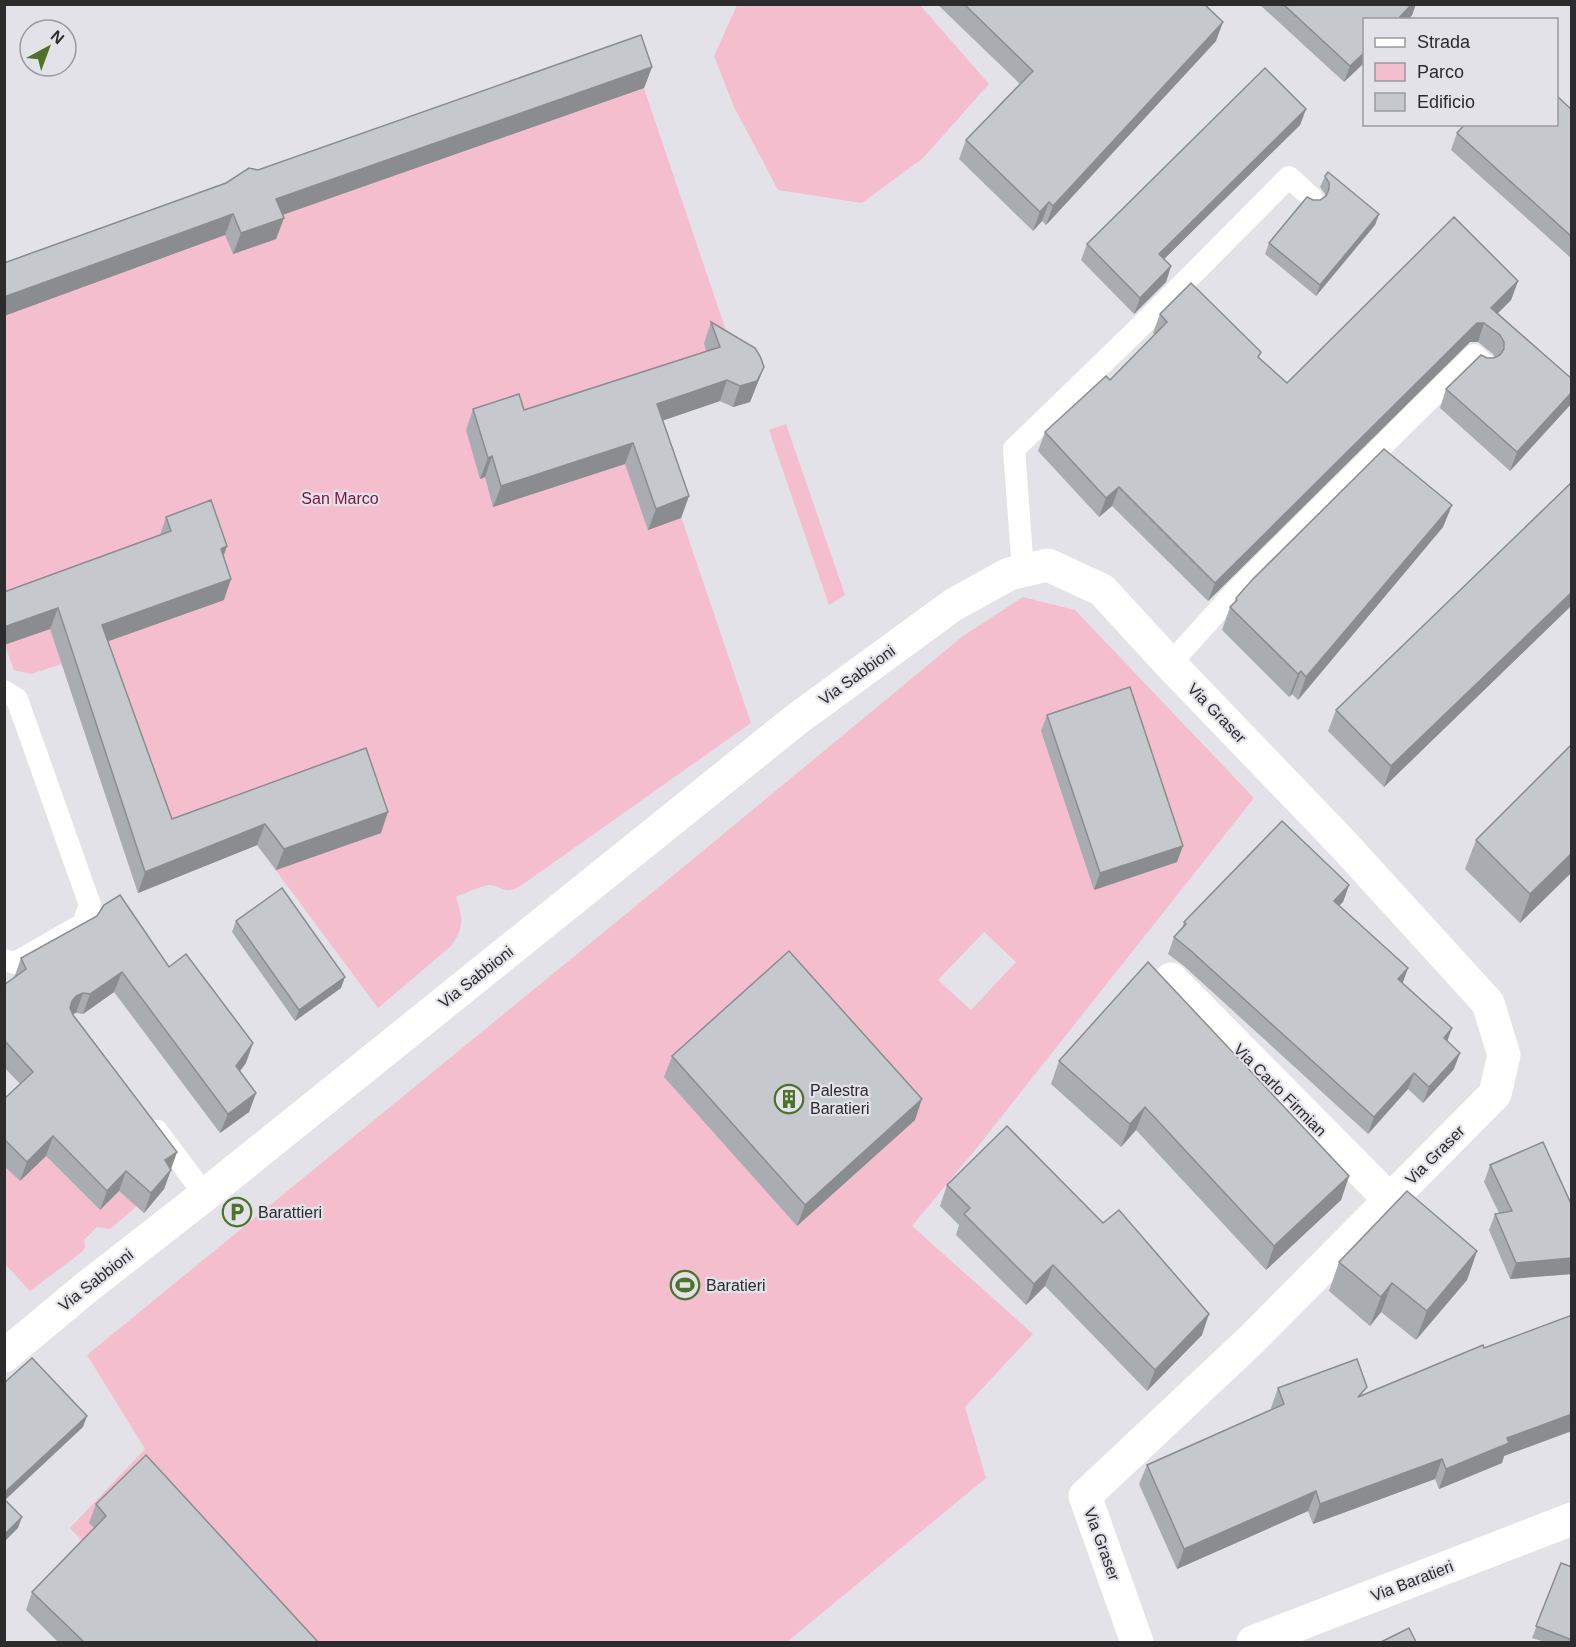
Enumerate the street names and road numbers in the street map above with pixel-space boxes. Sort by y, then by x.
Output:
street label: Via Sabbioni [816,642,898,708]
street label: Via Graser [1184,680,1250,747]
street label: Via Sabbioni [435,943,517,1011]
street label: Via Carlo Firmian [1230,1040,1330,1140]
street label: Via Graser [1402,1122,1468,1188]
street label: Via Sabbioni [55,1246,137,1314]
street label: Via Graser [1081,1505,1123,1583]
street label: Via Baratieri [1368,1558,1456,1604]

